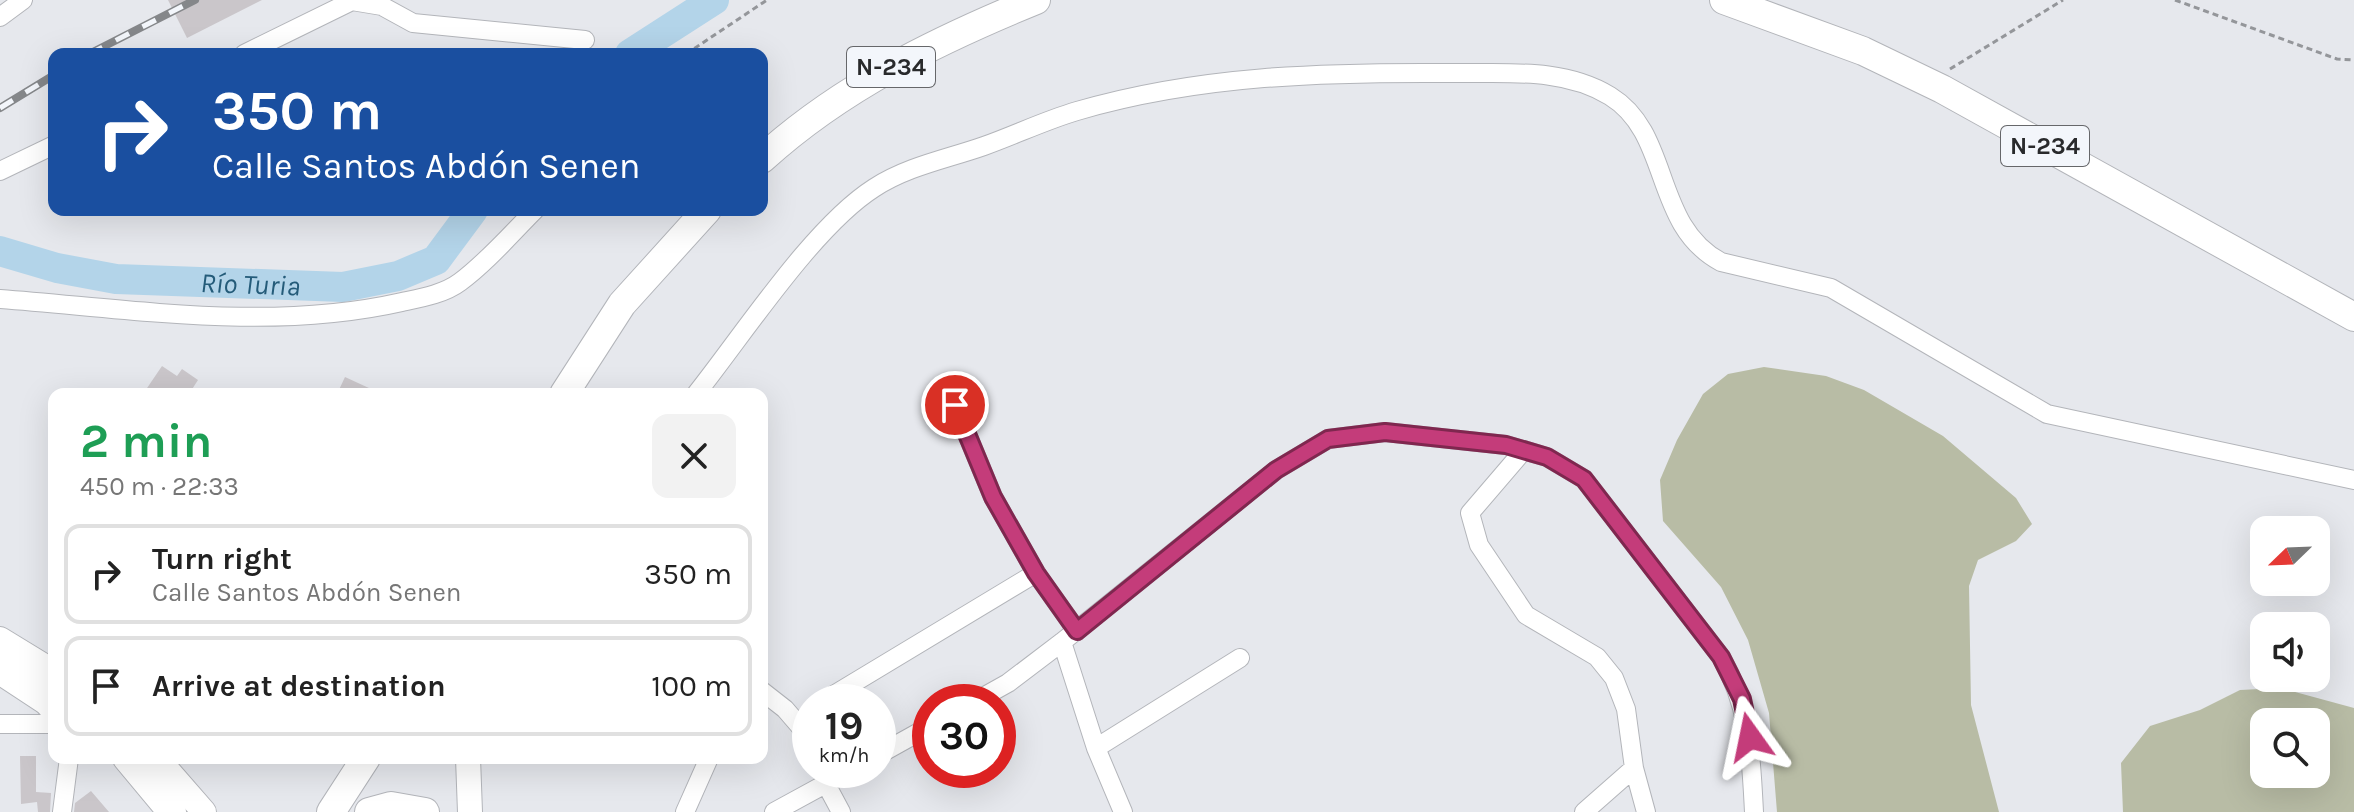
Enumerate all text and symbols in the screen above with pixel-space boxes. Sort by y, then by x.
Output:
road number: N-234 [847,47,935,87]
text: 350 m [212,78,382,143]
icon: right [80,80,184,184]
road number: N-234 [2001,126,2089,166]
text: Calle Santos Abdón Senen [212,145,641,187]
water label: Río Turia [200,266,301,302]
pin [921,371,989,439]
icon: arrive [933,383,977,427]
text: 2 min [80,413,212,469]
button: close [652,414,736,498]
text: 450 m · 22:33 [80,471,239,502]
north arrow [2250,516,2330,596]
map controls [2250,516,2330,788]
text: Turn right [152,541,292,577]
icon: right [84,552,128,596]
text: 350 m [644,556,732,592]
text: Calle Santos Abdón Senen [152,577,462,608]
button: sound [2250,612,2330,692]
icon: arrive [84,664,128,708]
text: Arrive at destination [152,668,446,704]
text: 100 m [651,668,732,704]
speed limit sign: 30 [912,684,1016,788]
position arrow [1708,695,1792,779]
text: 19 [825,702,863,749]
button: search [2250,708,2330,788]
text: km/h [819,744,869,767]

